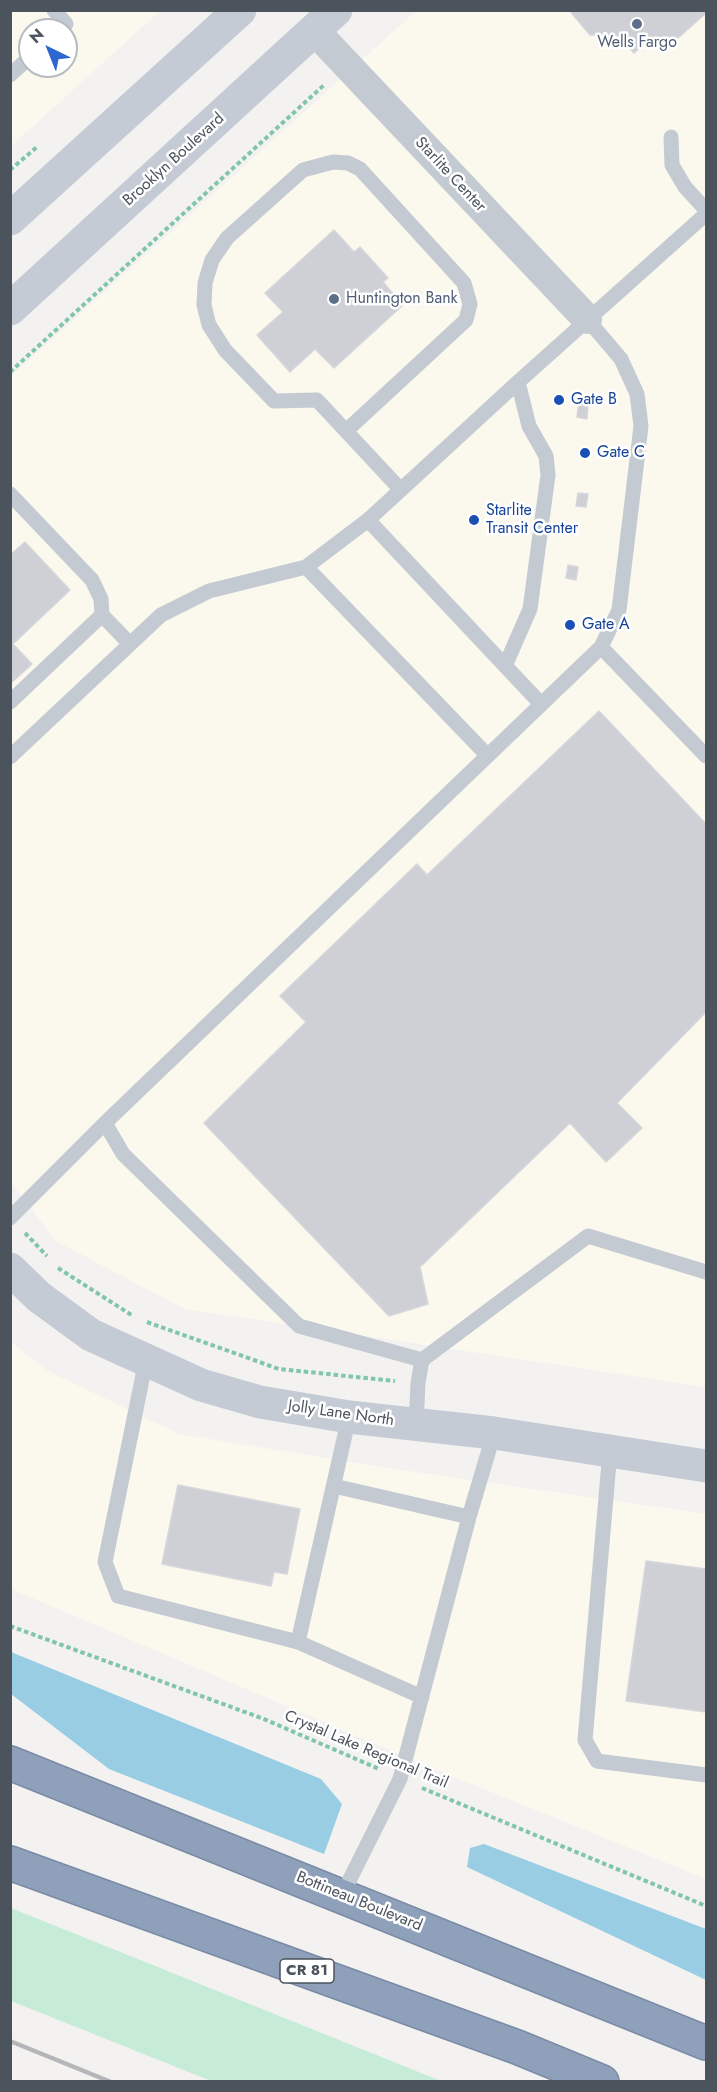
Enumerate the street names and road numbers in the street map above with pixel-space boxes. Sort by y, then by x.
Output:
street label: Brooklyn Boulevard [119,109,229,211]
street label: Starlite Center [410,133,490,217]
street label: Jolly Lane North [287,1397,395,1431]
street label: Crystal Lake Regional Trail [281,1707,451,1793]
street label: Bottineau Boulevard [293,1868,425,1936]
road number: CR 81 [280,1959,334,1983]

